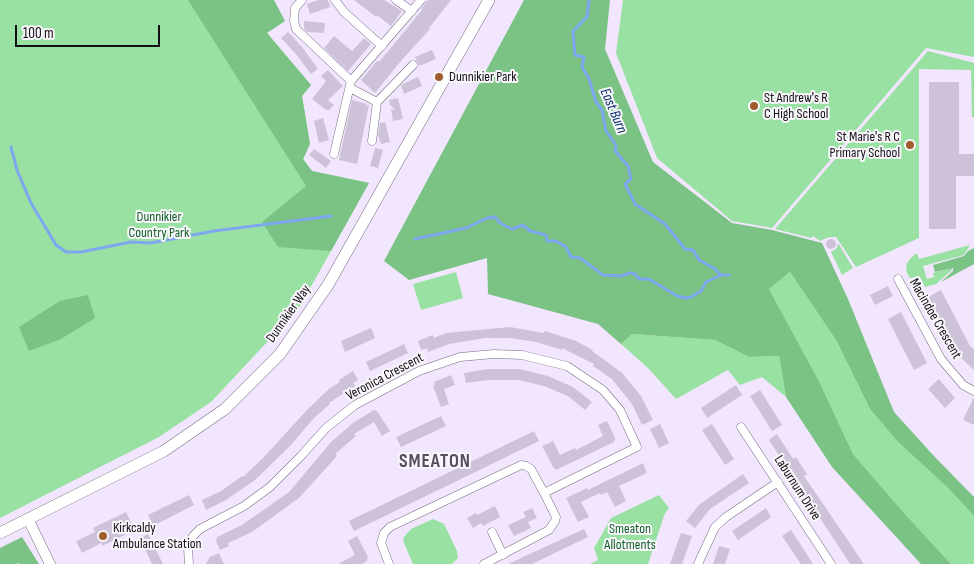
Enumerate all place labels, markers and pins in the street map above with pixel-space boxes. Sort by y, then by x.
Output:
place label: Dunnikier Park [449,69,517,85]
marker: Dunnikier Park [433,71,445,83]
place label: St Andrew's R C High School [764,90,828,122]
marker: St Andrew's R C High School [748,100,760,112]
place label: St Marie's R C Primary School [830,129,900,162]
marker: St Marie's R C Primary School [904,139,916,151]
place label: Kirkcaldy Ambulance Station [113,520,202,552]
marker: Kirkcaldy Ambulance Station [97,530,109,542]

